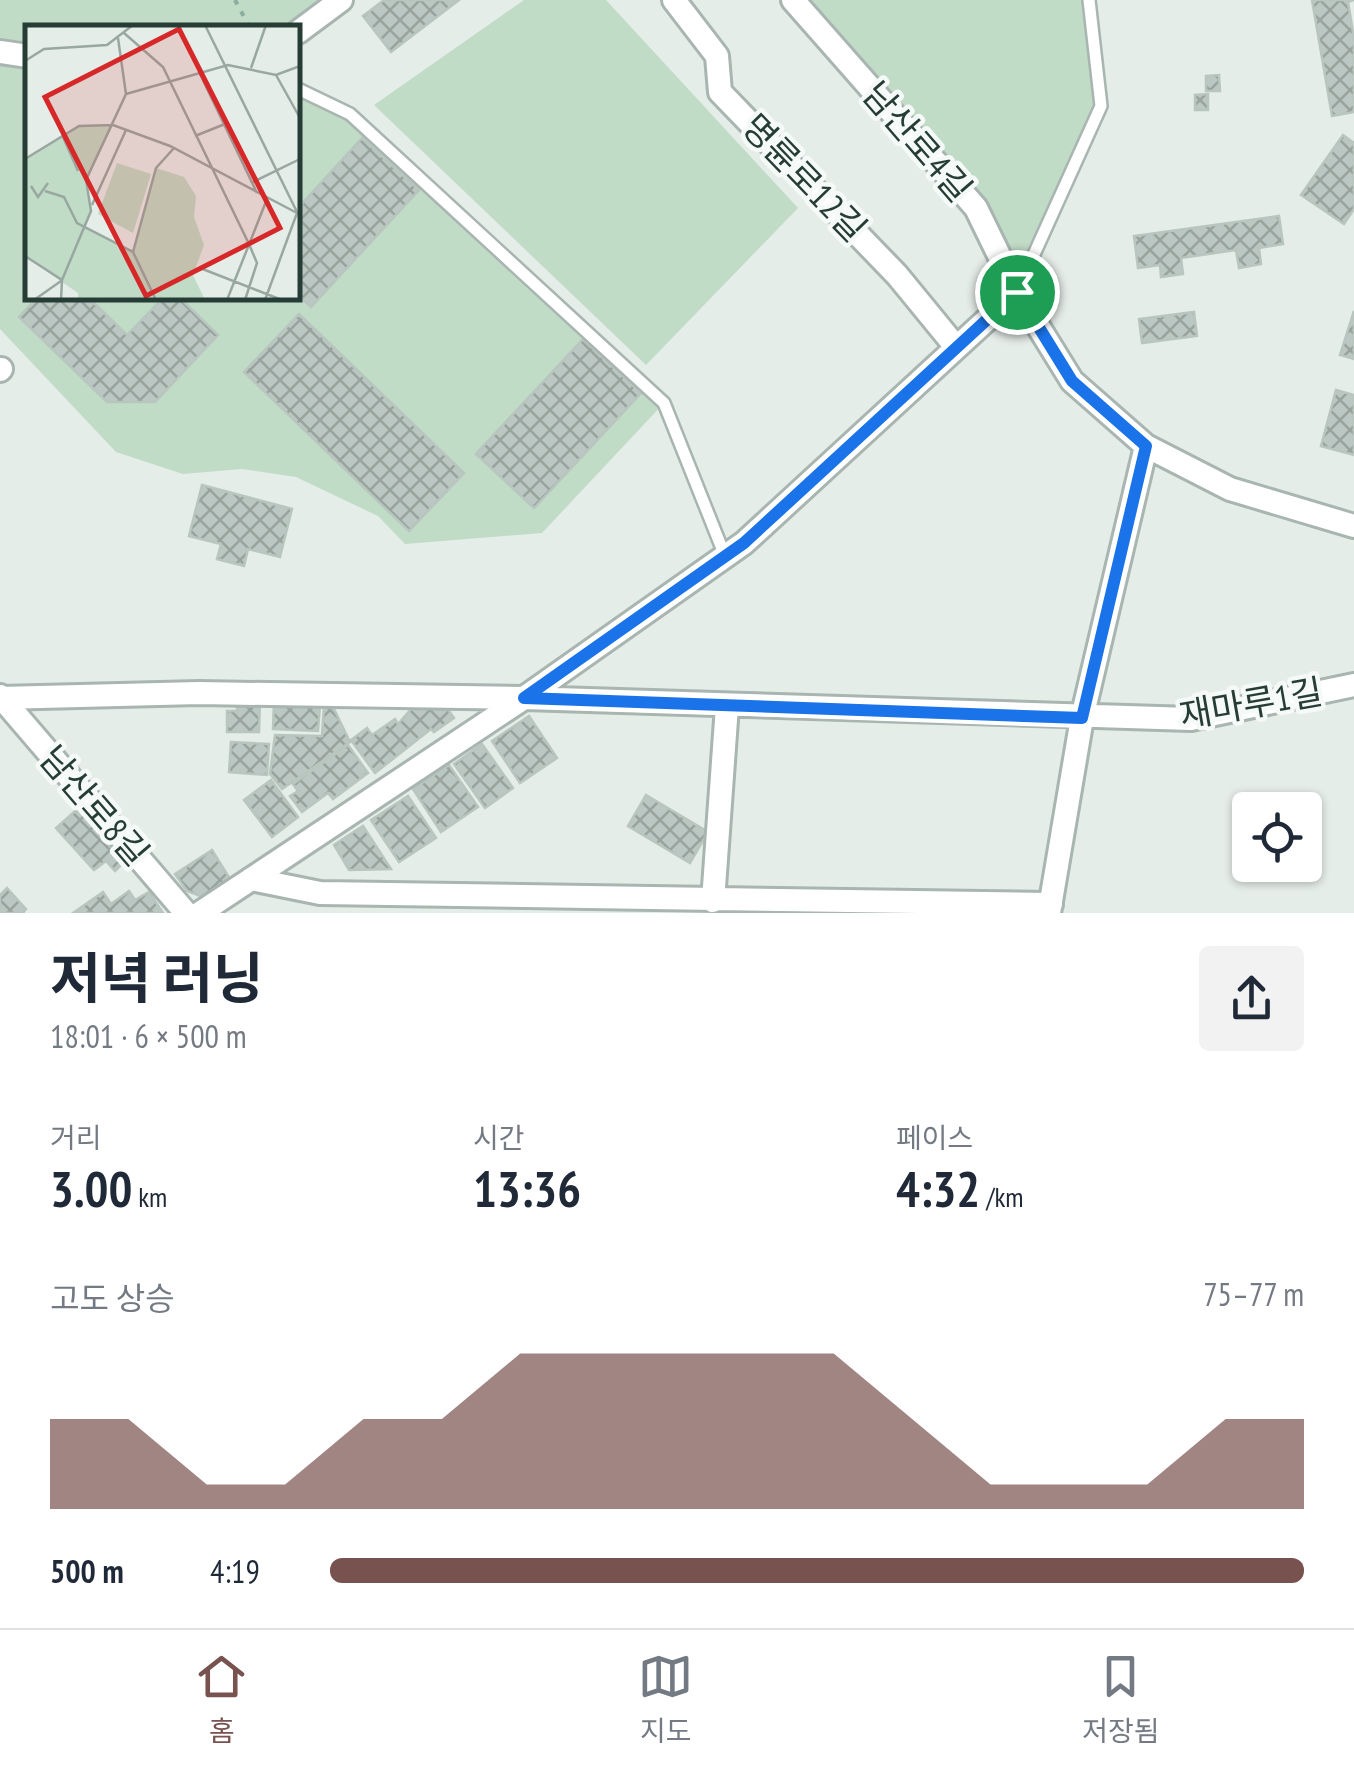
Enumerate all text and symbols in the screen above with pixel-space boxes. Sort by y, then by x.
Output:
inset map [25,25,300,300]
street label: 남산로4길 [853,72,983,211]
street label: 명륜로12길 [732,104,877,251]
pin [975,250,1060,335]
icon: arrive [990,265,1045,320]
street label: 재마루1길 [1176,668,1326,738]
street label: 남산로8길 [30,736,160,875]
map controls [1232,792,1322,882]
button: locate [1232,792,1322,882]
text: 저녁 러닝 [50,942,264,1013]
button: share [1199,946,1304,1051]
text: 18:01 · 6 × 500 m [50,1015,247,1057]
text: 거리 [50,1119,102,1156]
text: 시간 [473,1119,525,1156]
text: 페이스 [896,1119,973,1156]
text: 3.00 [50,1156,132,1221]
text: 13:36 [473,1156,581,1221]
text: 4:32 [896,1156,980,1221]
text: km [132,1178,167,1215]
text: /km [980,1178,1024,1215]
text: 75–77 m [1203,1273,1304,1315]
text: 고도 상승 [50,1277,175,1319]
text: 500 m [50,1550,124,1592]
text: 4:19 [210,1550,260,1592]
tab: 홈 [194,1649,249,1749]
tab: 지도 [638,1649,693,1749]
tab: 저장됨 [1082,1649,1160,1749]

